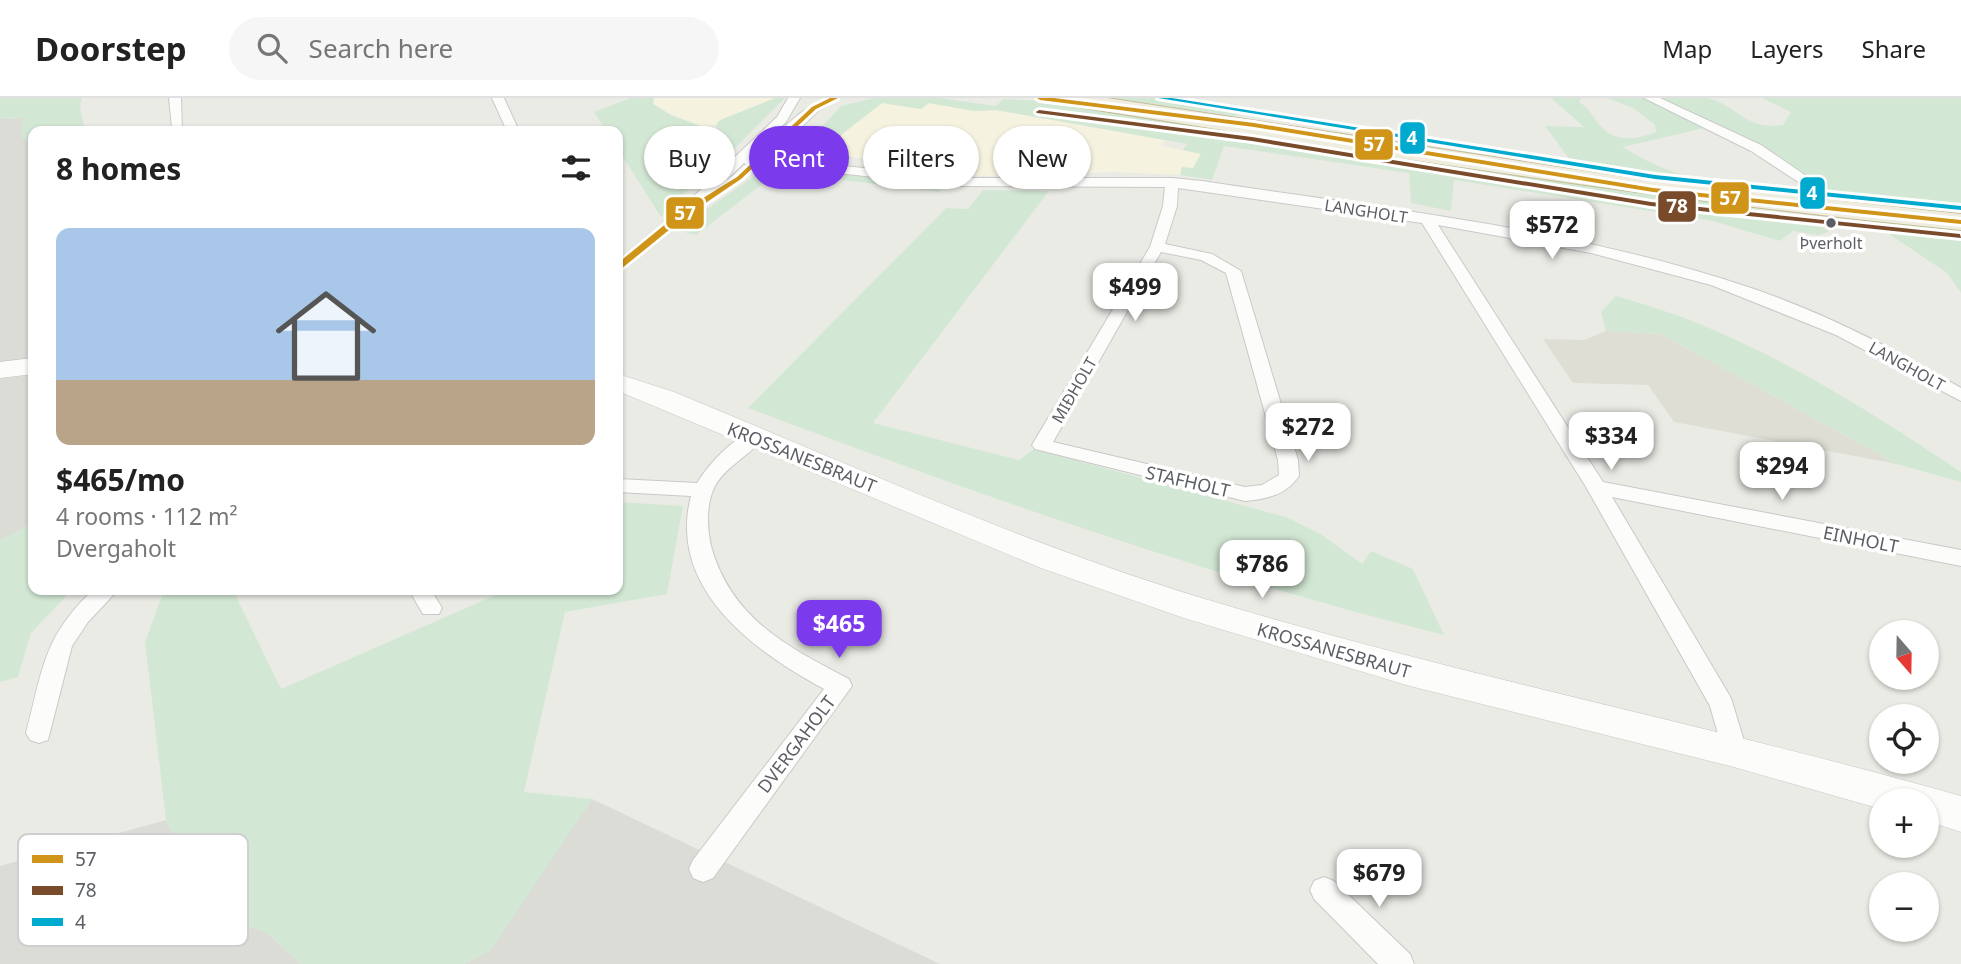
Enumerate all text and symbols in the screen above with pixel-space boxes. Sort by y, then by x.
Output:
search box [229,17,719,80]
text: Doorstep [35,26,187,71]
icon: search [253,29,291,67]
text: Search here [309,30,453,66]
text: Map [1662,32,1712,65]
text: Layers [1750,32,1824,65]
text: Share [1862,32,1926,65]
line badge: 4 [1399,121,1426,155]
text: 4 [1407,125,1418,151]
chip: Buy [644,126,735,189]
chip: Rent [749,126,849,189]
chip: Filters [863,126,979,189]
chip: New [993,126,1091,189]
line badge: 57 [1354,128,1394,161]
text: 57 [1363,131,1385,157]
text: 8 homes [56,148,181,189]
icon: filters [557,149,595,187]
line badge: 4 [1799,176,1826,210]
text: 4 [1807,180,1818,206]
line badge: 57 [1710,181,1750,215]
text: 57 [1719,185,1741,211]
line badge: 78 [1657,190,1697,223]
text: 78 [1666,193,1688,219]
street label: LANGHOLT [1323,194,1409,228]
line badge: 57 [665,196,705,230]
text: 57 [674,200,696,226]
pin: $572 [1511,202,1593,261]
text: $572 [1526,208,1578,240]
marker: Þverholt [1824,216,1838,230]
place label: Þverholt [1800,232,1863,254]
pin: $499 [1094,264,1176,323]
text: $499 [1109,270,1161,302]
icon: home [263,273,389,399]
street label: LANGHOLT [1865,336,1949,396]
street label: MIÐHOLT [1046,353,1102,427]
pin: $272 [1267,404,1349,463]
text: $272 [1282,410,1334,442]
pin: $334 [1570,412,1652,472]
street label: KROSSANESBRAUT [724,416,880,498]
text: $334 [1585,419,1637,451]
pin: $294 [1741,442,1823,502]
text: $294 [1756,449,1808,481]
text: $465/mo [56,459,185,500]
street label: STAFHOLT [1143,460,1233,502]
text: 4 rooms · 112 m² [56,500,238,532]
street label: EINHOLT [1821,520,1901,558]
text: Dvergaholt [56,532,176,564]
pin: $786 [1221,540,1303,600]
text: $786 [1236,547,1288,579]
pin: $465 [798,601,880,660]
text: $465 [813,607,865,639]
street label: KROSSANESBRAUT [1254,617,1414,683]
north arrow [1869,620,1939,690]
map controls [1869,620,1939,942]
street label: DVERGAHOLT [751,690,841,798]
button: locate [1869,704,1939,774]
button: + [1869,788,1939,858]
legend [18,834,248,946]
text: 57 [75,846,97,872]
pin: $679 [1338,850,1420,909]
text: $679 [1353,856,1405,888]
button: − [1869,872,1939,942]
text: 78 [75,877,97,903]
text: 4 [75,909,86,935]

